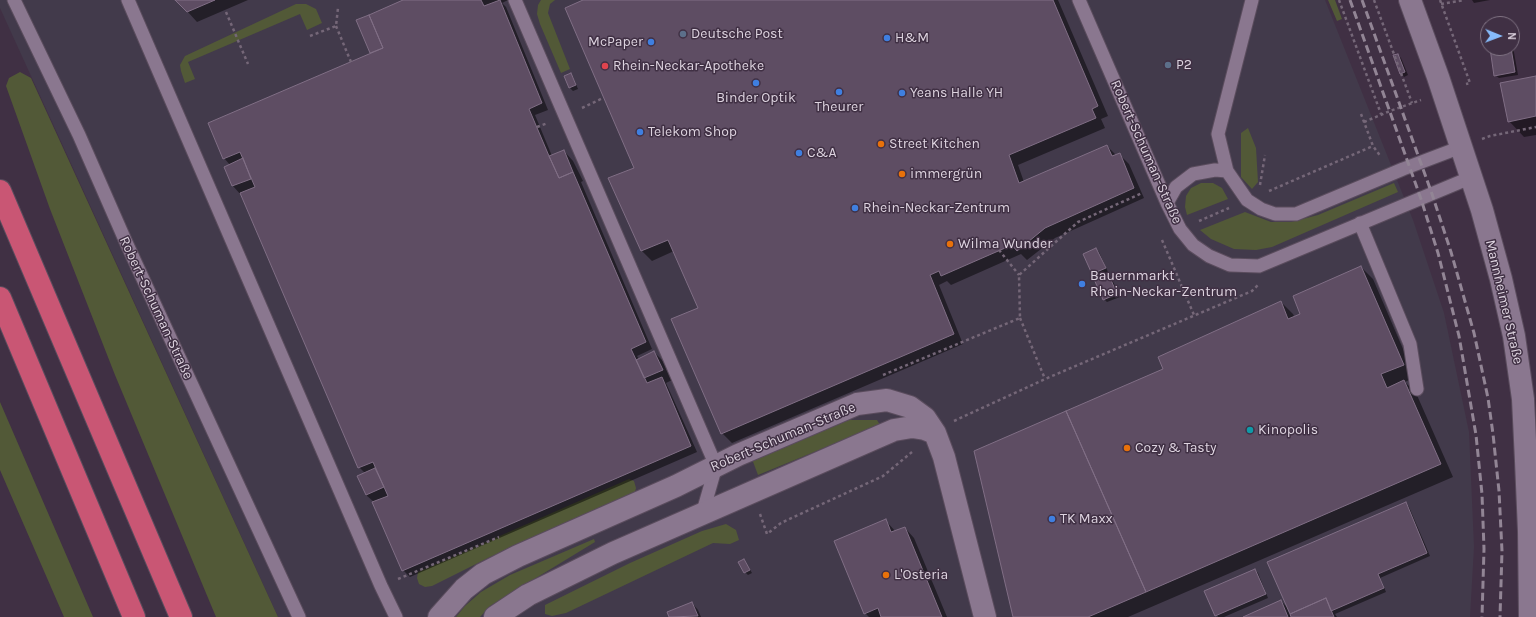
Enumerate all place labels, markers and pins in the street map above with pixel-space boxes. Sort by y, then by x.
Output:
place label: Deutsche Post [691,26,783,42]
marker: Deutsche Post [678,29,688,39]
place label: H&M [895,30,929,46]
marker: H&M [882,33,892,43]
place label: McPaper [588,34,643,50]
marker: McPaper [646,37,656,47]
place label: P2 [1176,57,1192,73]
place label: Rhein-Neckar-Apotheke [613,58,764,74]
marker: P2 [1163,60,1173,70]
marker: Rhein-Neckar-Apotheke [600,61,610,71]
marker: Binder Optik [751,78,761,88]
place label: Yeans Halle YH [910,85,1003,101]
marker: Theurer [834,87,844,97]
marker: Yeans Halle YH [897,88,907,98]
place label: Binder Optik [716,90,796,106]
place label: Theurer [815,99,863,115]
place label: Telekom Shop [648,124,737,140]
marker: Telekom Shop [635,127,645,137]
place label: Street Kitchen [889,136,980,152]
marker: Street Kitchen [876,139,886,149]
place label: C&A [807,145,836,161]
marker: C&A [794,148,804,158]
place label: immergrün [910,166,982,182]
marker: immergrün [897,169,907,179]
place label: Rhein-Neckar-Zentrum [863,200,1010,216]
marker: Rhein-Neckar-Zentrum [850,203,860,213]
place label: Wilma Wunder [958,236,1052,252]
marker: Wilma Wunder [945,239,955,249]
place label: Bauernmarkt Rhein-Neckar-Zentrum [1090,268,1237,300]
marker: Bauernmarkt Rhein-Neckar-Zentrum [1077,279,1087,289]
place label: Kinopolis [1258,422,1318,438]
marker: Kinopolis [1245,425,1255,435]
place label: Cozy & Tasty [1135,440,1216,456]
marker: Cozy & Tasty [1122,443,1132,453]
place label: TK Maxx [1060,511,1113,527]
marker: TK Maxx [1047,514,1057,524]
place label: L'Osteria [894,567,948,583]
marker: L'Osteria [881,570,891,580]

